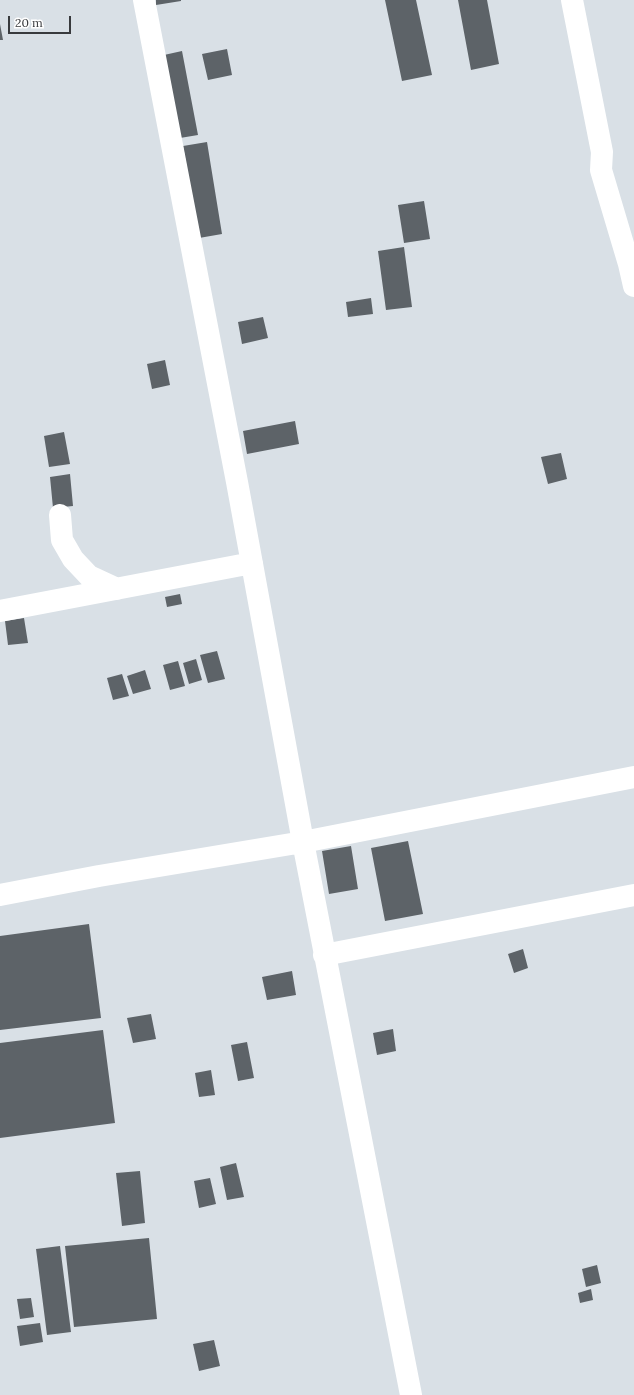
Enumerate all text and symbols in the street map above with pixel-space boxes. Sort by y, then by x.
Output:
scale bar [10,8,73,34]
text: 20 m [15,15,43,30]

